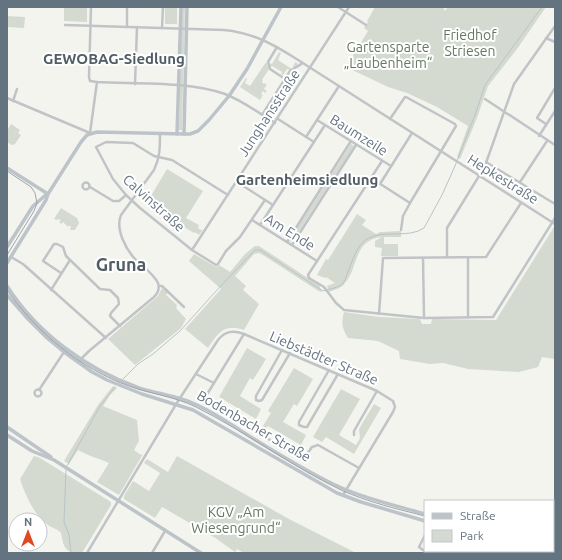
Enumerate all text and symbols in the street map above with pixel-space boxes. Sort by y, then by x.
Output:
park label: Friedhof Striesen [443,27,497,59]
park label: Gartensparte „Laubenheim“ [344,39,433,71]
district label: GEWOBAG-Siedlung [43,50,185,67]
street label: Junghansstraße [235,67,303,159]
street label: Baumzeile [327,111,391,159]
street label: Hepkestraße [465,151,541,207]
street label: Calvinstraße [120,171,188,235]
district label: Gartenheimsiedlung [236,171,378,188]
street label: Am Ende [262,210,318,254]
district label: Gruna [96,254,146,274]
street label: Liebstädter Straße [267,328,381,388]
street label: Bodenbacher Straße [194,387,314,465]
legend [424,500,554,552]
park label: KGV „Am Wiesengrund“ [191,504,281,536]
text: Straße [460,509,496,522]
north arrow [8,512,48,552]
text: N [24,516,32,528]
text: Park [460,529,484,542]

